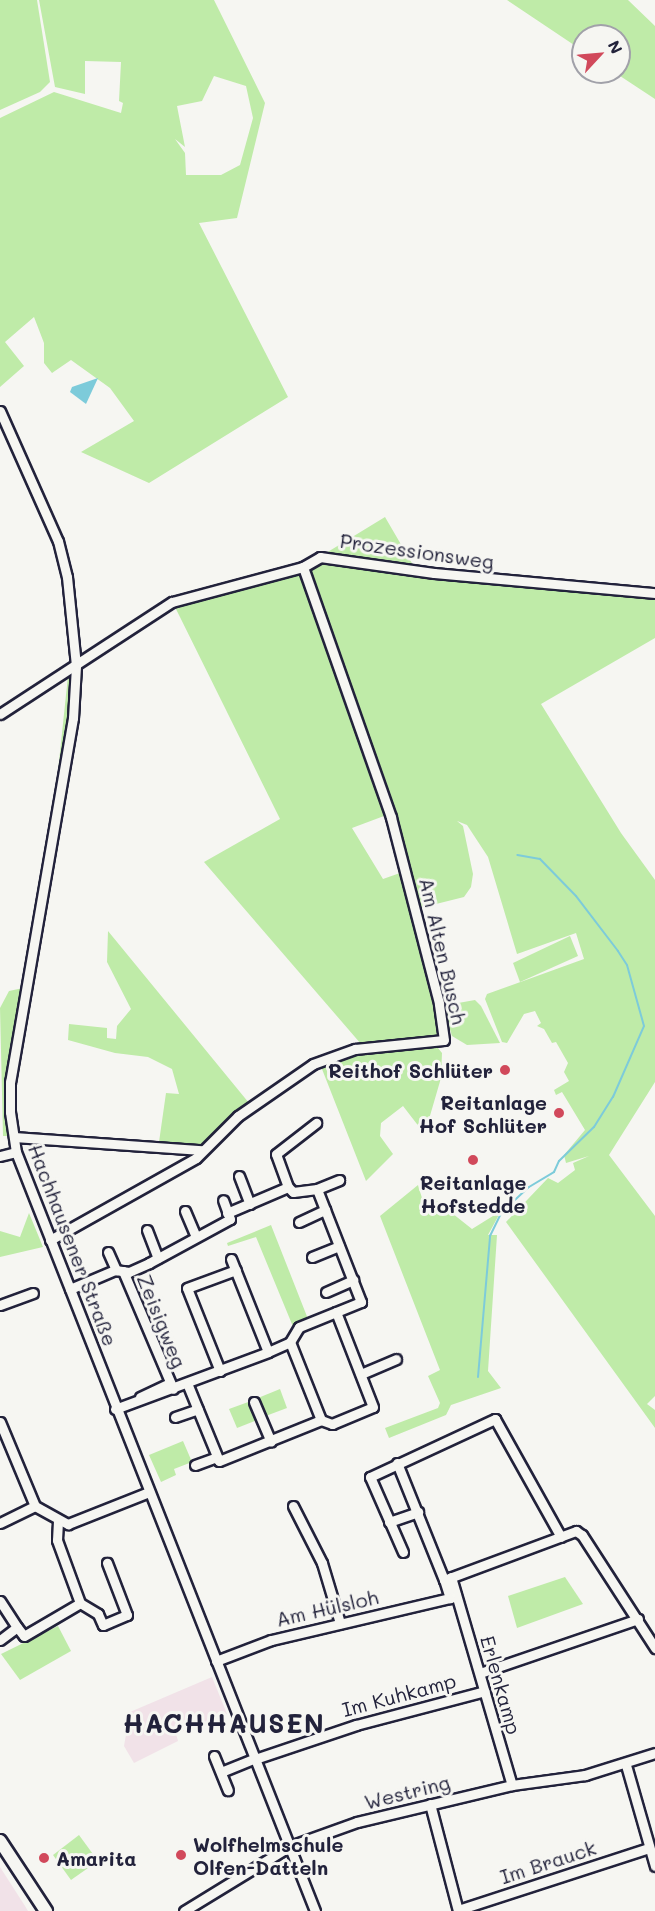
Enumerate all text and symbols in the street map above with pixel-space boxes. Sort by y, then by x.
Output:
north arrow [571,24,631,84]
text: N [604,37,628,57]
street label: Prozessionsweg [338,528,496,574]
street label: Am Alten Busch [414,875,472,1027]
place label: Reithof Schlüter [328,1058,493,1082]
marker: Reithof Schlüter [498,1063,512,1077]
place label: Reitanlage Hof Schlüter [419,1090,547,1137]
marker: Reitanlage Hof Schlüter [552,1106,566,1120]
street label: Hachhausener Straße [23,1141,123,1349]
marker: Reitanlage Hofstedde [466,1153,480,1167]
place label: Reitanlage Hofstedde [420,1170,526,1217]
street label: Zeisigweg [132,1271,192,1371]
street label: Am Hülsloh [273,1585,381,1631]
street label: Erlenkamp [475,1633,527,1737]
street label: Im Kuhkamp [339,1668,459,1722]
district label: HACHHAUSEN [123,1708,325,1740]
street label: Westring [362,1770,452,1814]
place label: Wolfhelmschule Olfen-Datteln [193,1832,343,1879]
street label: Im Brauck [497,1835,599,1889]
place label: Amarita [56,1846,136,1870]
marker: Wolfhelmschule Olfen-Datteln [174,1848,188,1862]
marker: Amarita [37,1851,51,1865]

